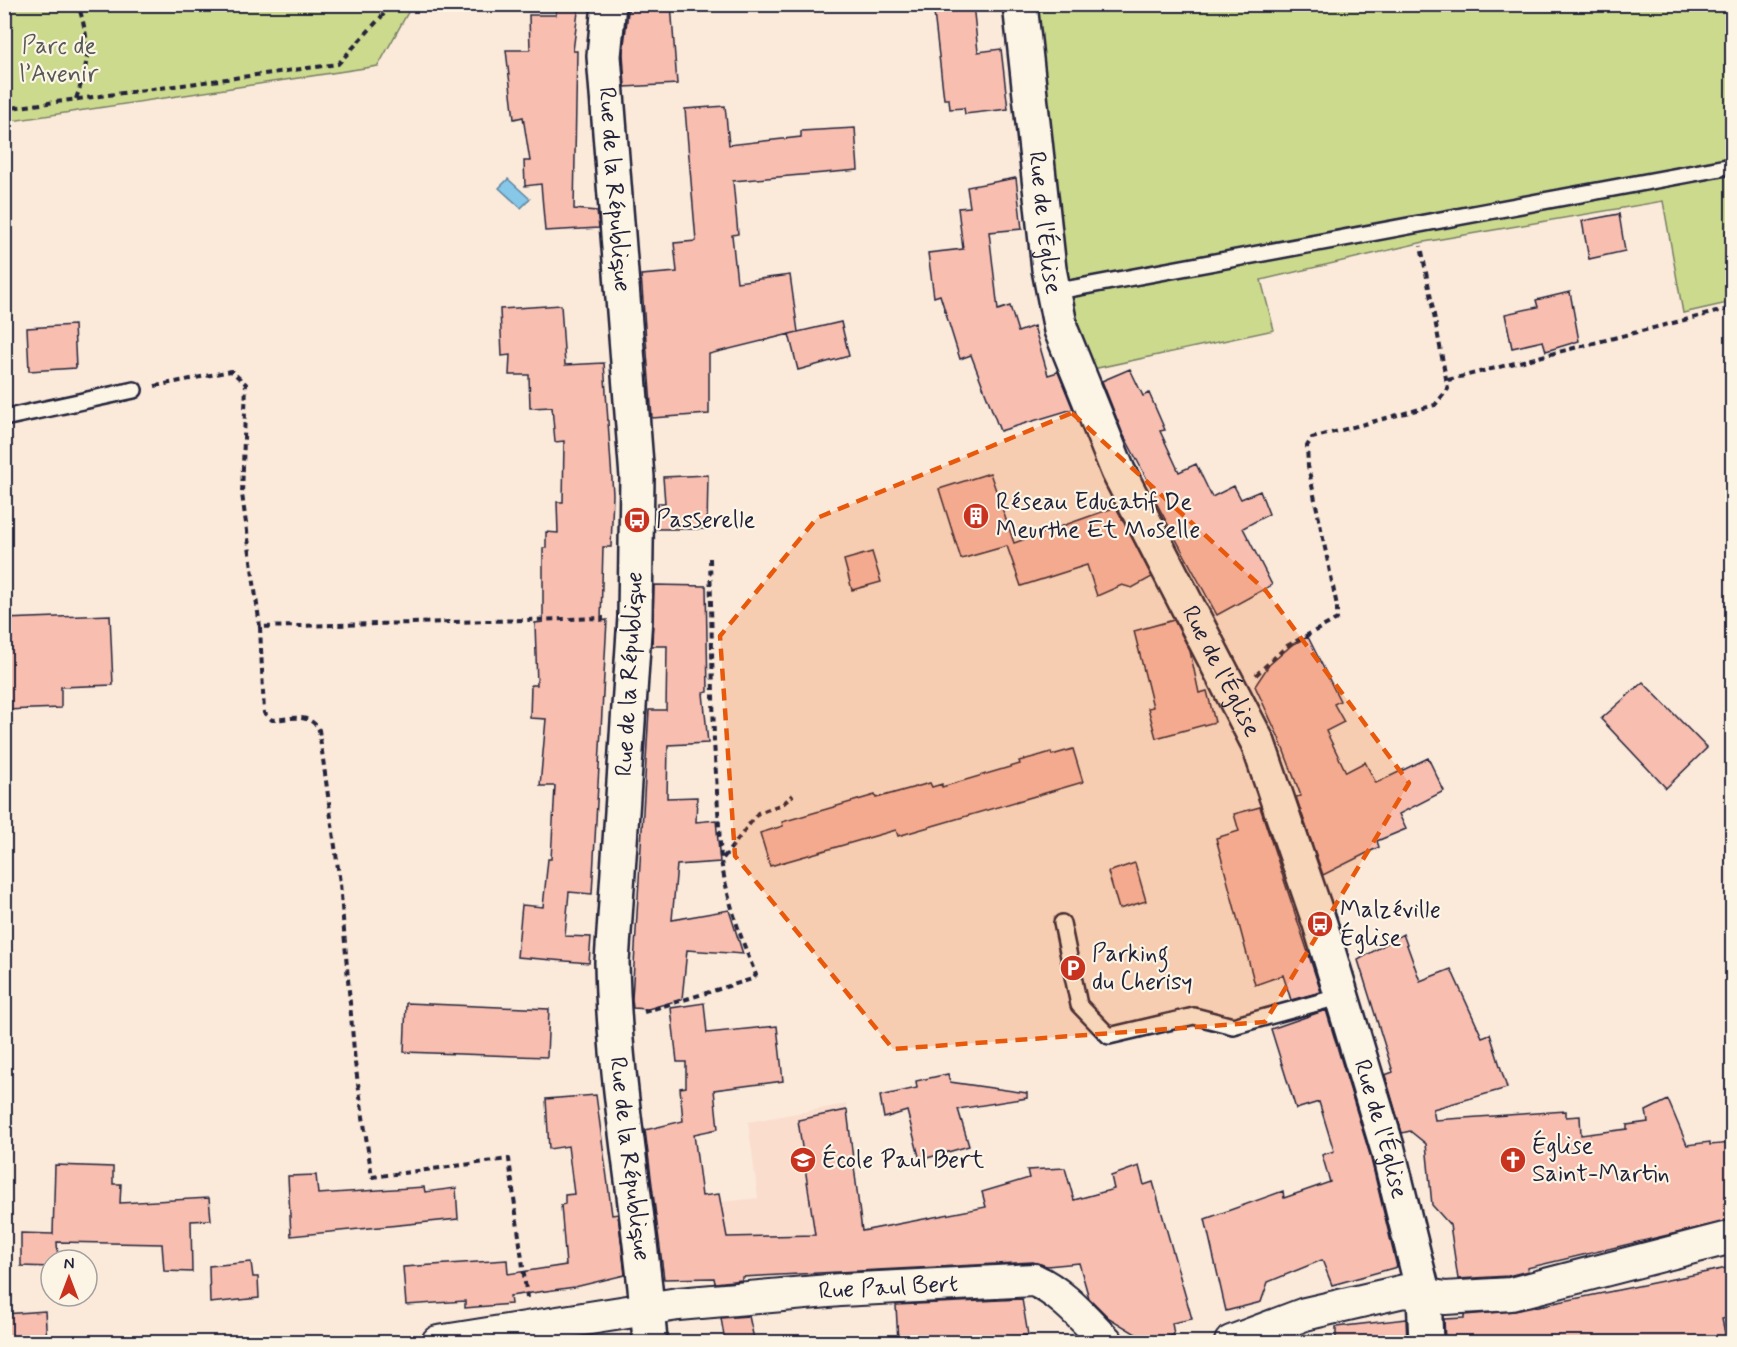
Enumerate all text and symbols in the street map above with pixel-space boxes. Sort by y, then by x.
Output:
park label: Parc de l’Avenir [19,31,99,90]
street label: Rue de la République [591,86,638,293]
street label: Rue de l'Église [1021,150,1069,297]
place label: Réseau Educatif De Meurthe Et Moselle [996,487,1200,546]
building icon: Réseau Educatif De Meurthe Et Moselle [961,501,991,531]
bus stop icon: Passerelle [622,505,652,535]
place label: Passerelle [656,505,755,536]
street label: Rue de la République [609,571,651,777]
street label: Rue de l'Église [1174,600,1268,742]
place label: Malzéville Église [1340,895,1441,954]
bus stop icon: Malzéville Église [1305,909,1335,939]
place label: Parking du Cherisy [1092,939,1193,998]
parking icon: Parking du Cherisy [1058,953,1088,983]
street label: Rue de la République [602,1055,658,1263]
street label: Rue de l'Église [1346,1056,1415,1202]
place label: Église Saint-Martin [1532,1129,1670,1190]
place label: École Paul Bert [822,1143,984,1176]
school or university icon: École Paul Bert [788,1145,818,1175]
church icon: Église Saint-Martin [1498,1145,1528,1175]
north arrow [39,1248,99,1308]
text: N [64,1254,74,1275]
street label: Rue Paul Bert [817,1268,959,1307]

